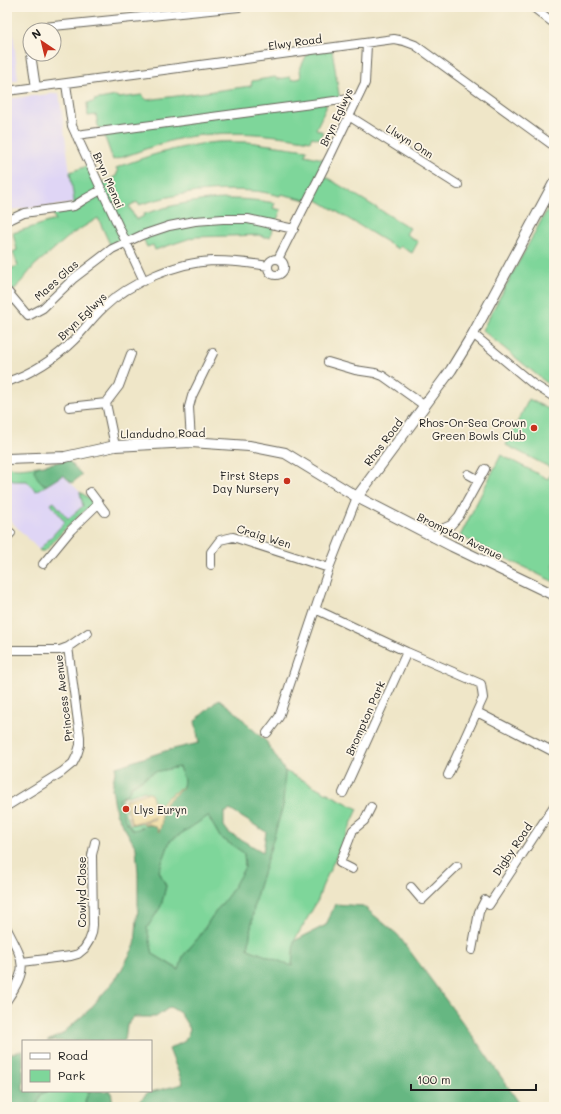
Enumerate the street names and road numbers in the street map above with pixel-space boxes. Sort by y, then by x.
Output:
street label: Elwy Road [267,31,323,53]
street label: Bryn Eglwys [316,85,356,149]
street label: Llwyn Onn [383,121,437,161]
street label: Bryn Menai [90,150,128,210]
street label: Maes Glas [31,256,81,304]
street label: Bryn Eglwys [54,289,110,343]
street label: Rhos Road [360,415,406,469]
street label: Llandudno Road [120,425,206,441]
street label: Brompton Avenue [415,509,505,563]
street label: Craig Wen [235,521,293,551]
street label: Princess Avenue [50,654,76,742]
street label: Brompton Park [342,678,388,758]
street label: Digby Road [489,820,535,878]
street label: Cowlyd Close [74,856,89,928]

